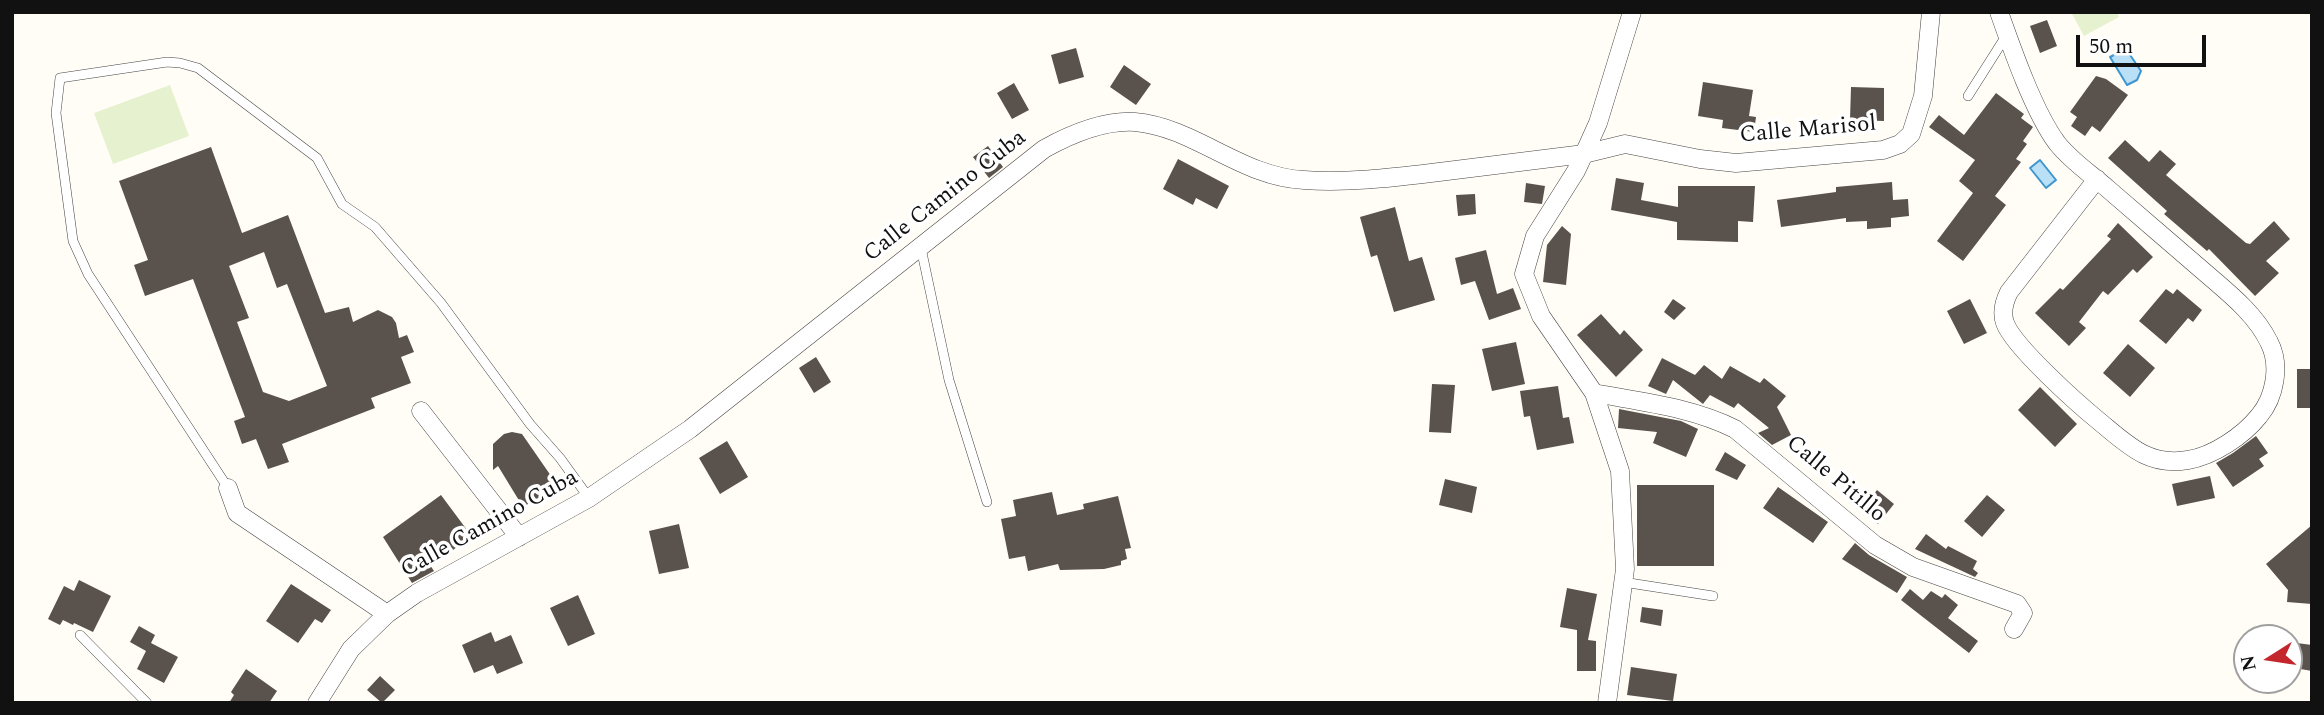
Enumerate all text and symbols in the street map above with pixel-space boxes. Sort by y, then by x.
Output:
scale bar [2079,21,2208,65]
text: 50 m [2089,31,2133,63]
street label: Calle Marisol [1739,111,1877,151]
street label: Calle Camino Cuba [859,125,1033,269]
street label: Calle Pitillo [1780,430,1890,530]
street label: Calle Camino Cuba [397,465,583,585]
north arrow [2233,624,2303,694]
text: N [2233,652,2265,674]

